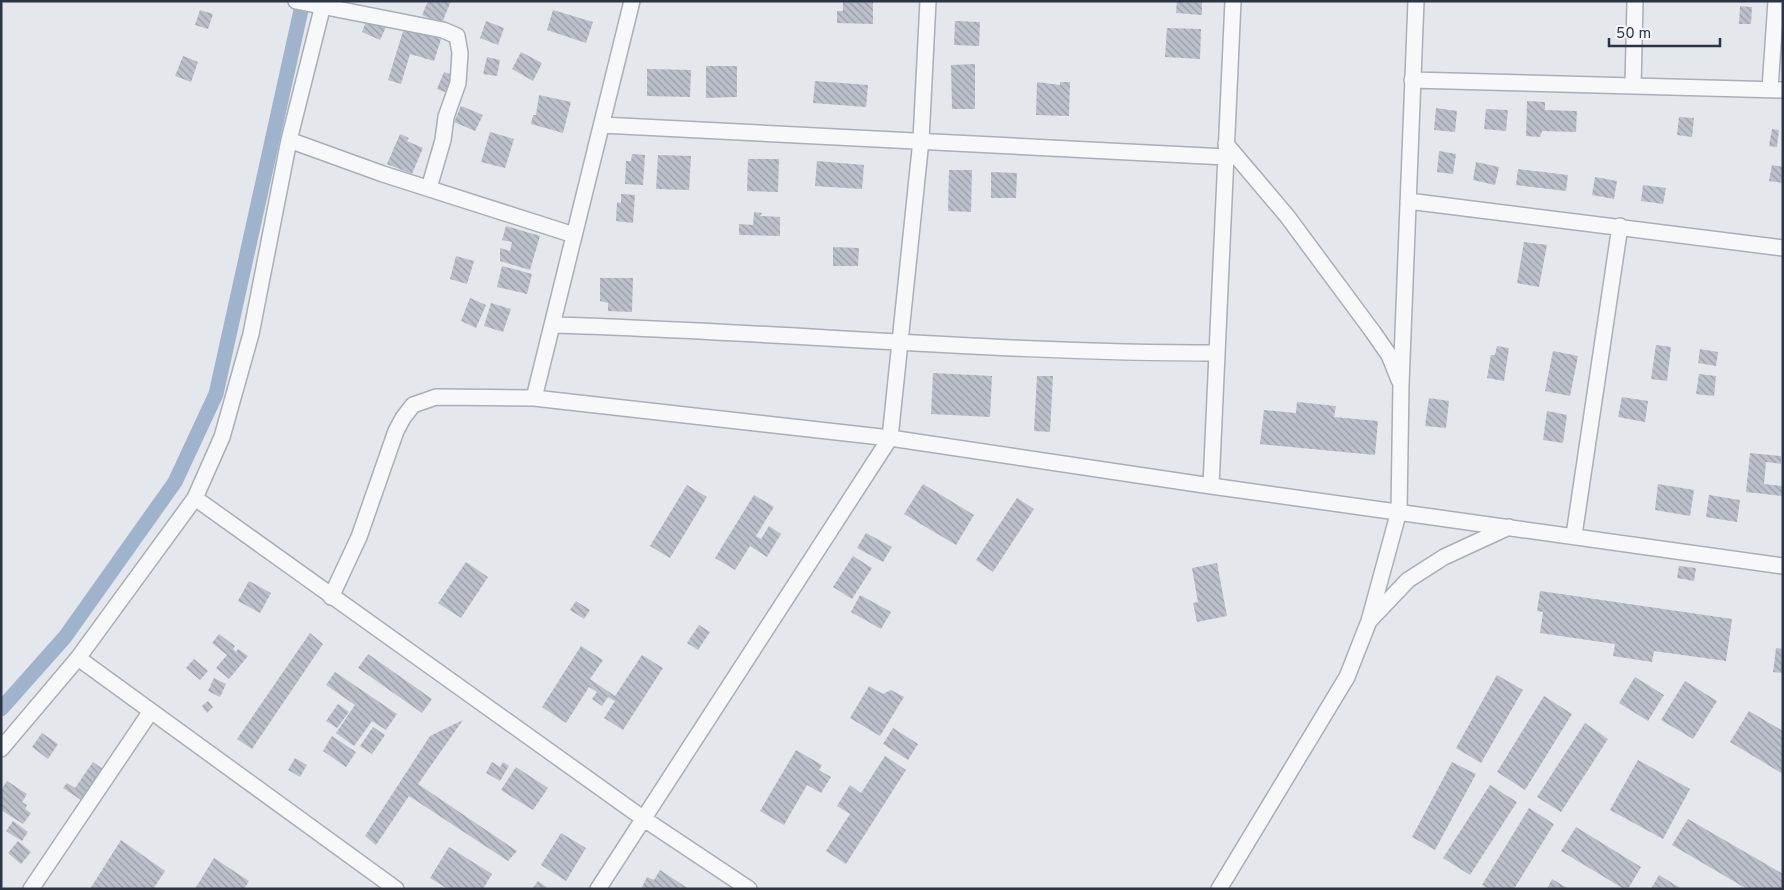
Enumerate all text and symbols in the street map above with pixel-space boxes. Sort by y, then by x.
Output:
scale bar [1609,15,1720,47]
text: 50 m [1616,25,1651,44]

